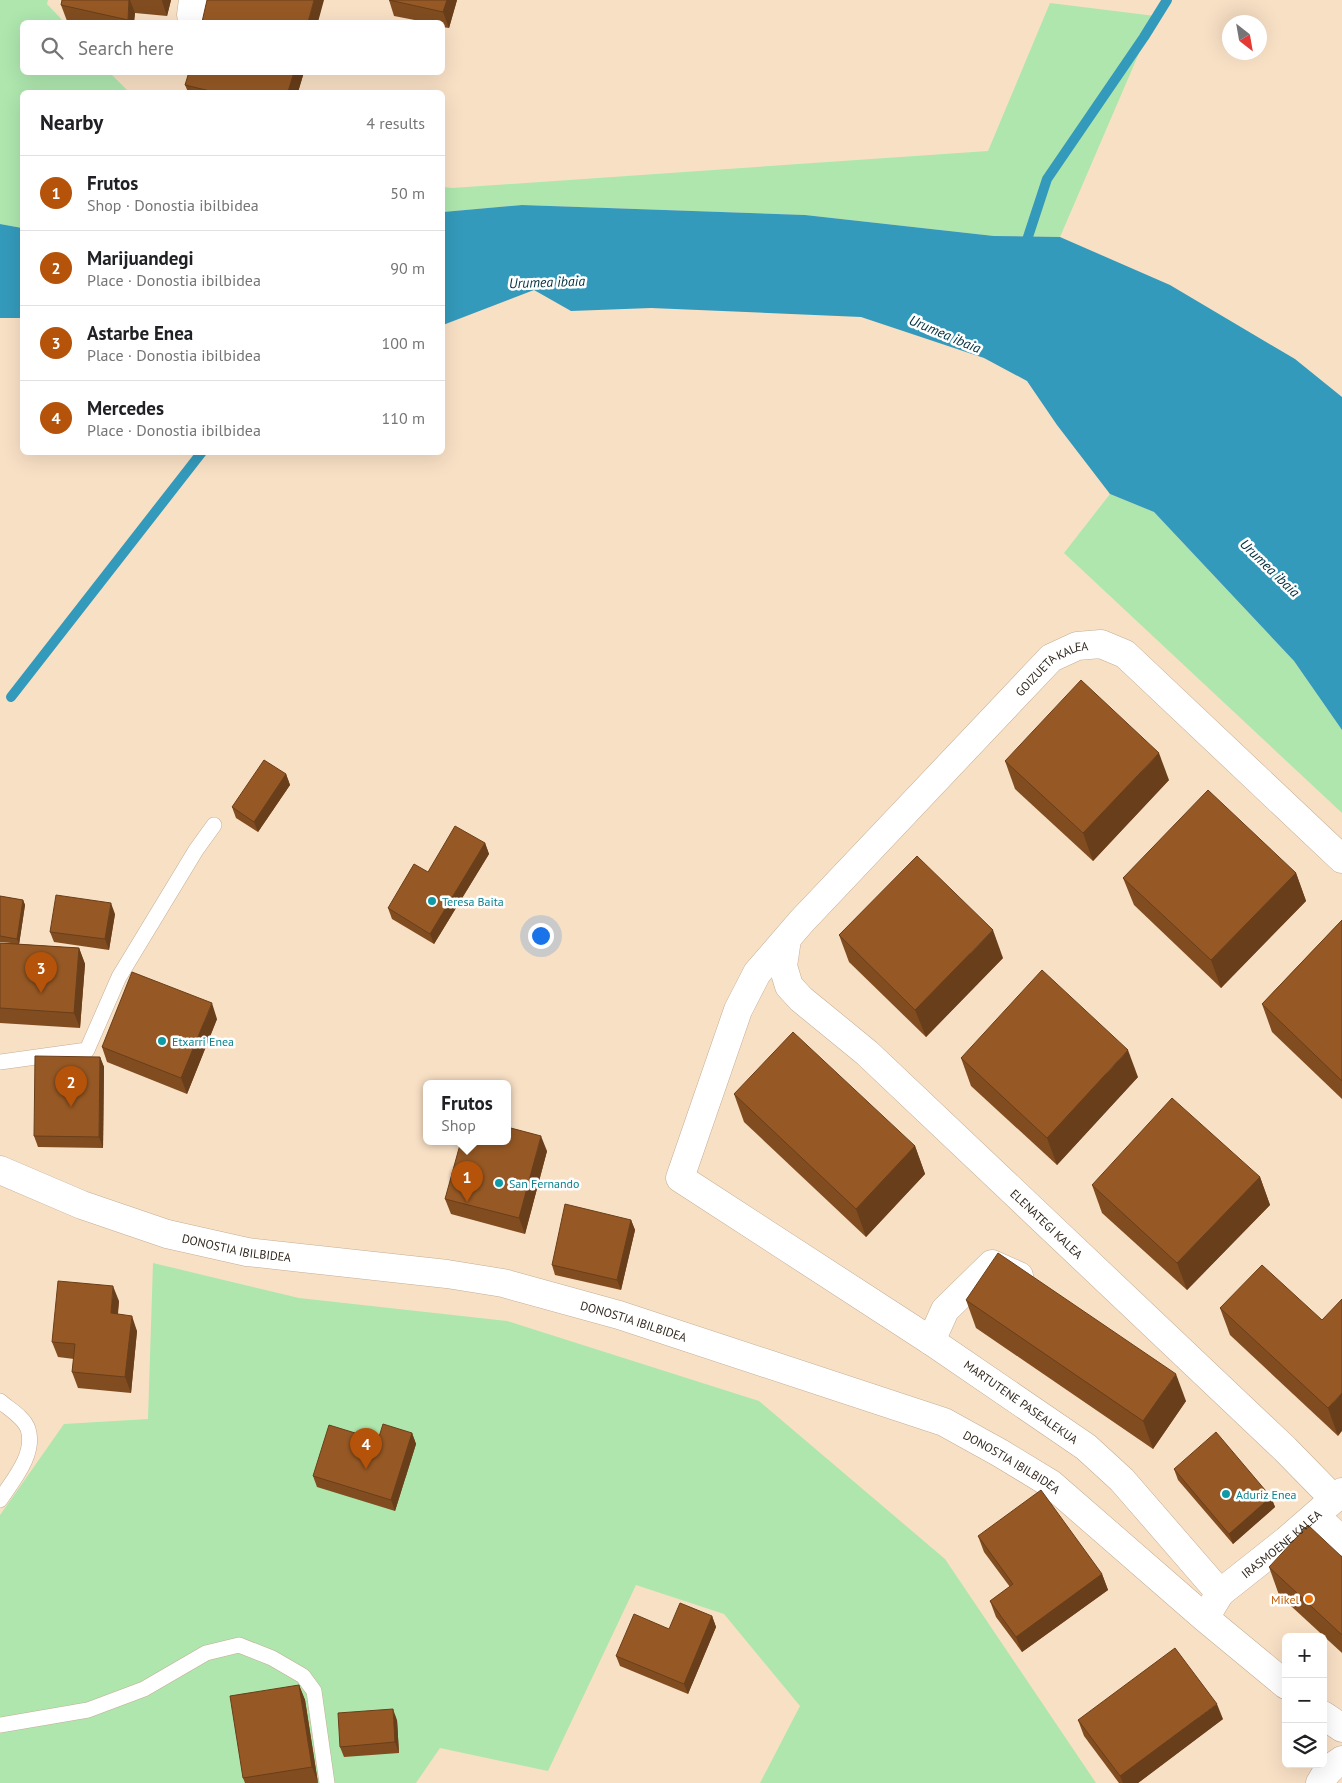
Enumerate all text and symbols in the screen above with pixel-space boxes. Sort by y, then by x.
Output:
north arrow [1222,15,1267,60]
search box [20,20,445,75]
icon: search [38,34,66,62]
text: Search here [78,36,174,60]
text: Nearby [40,109,103,136]
text: 4 results [366,113,425,133]
text: Frutos [87,171,138,195]
text: 1 [51,183,61,203]
text: 50 m [390,183,425,203]
text: Shop · Donostia ibilbidea [87,195,259,215]
text: Marijuandegi [87,246,194,270]
text: 2 [51,258,61,278]
text: 90 m [390,258,425,278]
text: Place · Donostia ibilbidea [87,270,261,290]
water label: Urumea ibaia [509,272,586,292]
water label: Urumea ibaia [906,311,984,357]
text: Astarbe Enea [87,321,193,345]
text: 3 [51,333,61,353]
text: 100 m [382,333,425,353]
text: Place · Donostia ibilbidea [87,345,261,365]
text: Mercedes [87,396,164,420]
text: 4 [51,408,61,428]
text: 110 m [382,408,425,428]
text: Place · Donostia ibilbidea [87,420,261,440]
water label: Urumea ibaia [1236,535,1304,601]
street label: GOIZUETA KALEA [1012,638,1089,699]
place label: Teresa Baita [442,894,504,909]
marker: Teresa Baita [426,895,438,907]
your location [528,923,554,949]
pin: 3 [25,952,57,993]
place label: Etxarri Enea [172,1034,234,1049]
marker: Etxarri Enea [156,1035,168,1047]
pin: 2 [55,1066,87,1107]
popup [423,1080,511,1145]
text: Frutos [441,1091,493,1115]
text: Shop [441,1115,476,1135]
pin: 1 [451,1161,483,1202]
place label: San Fernando [509,1176,579,1191]
marker: San Fernando [493,1177,505,1189]
street label: ELENATEGI KALEA [1008,1186,1086,1261]
street label: DONOSTIA IBILBIDEA [181,1230,292,1264]
street label: DONOSTIA IBILBIDEA [579,1297,689,1344]
street label: MARTUTENE PASEALEKUA [961,1357,1081,1447]
street label: DONOSTIA IBILBIDEA [961,1427,1064,1496]
pin: 4 [350,1428,382,1469]
place label: Aduriz Enea [1236,1487,1297,1502]
marker: Aduriz Enea [1220,1488,1232,1500]
street label: IRASMOENE KALEA [1238,1506,1324,1581]
place label: Mikel [1271,1592,1299,1607]
marker: Mikel [1303,1593,1315,1605]
map controls [1282,1633,1327,1768]
button: + [1282,1633,1327,1678]
button: − [1282,1678,1327,1723]
button: layers [1282,1723,1327,1768]

